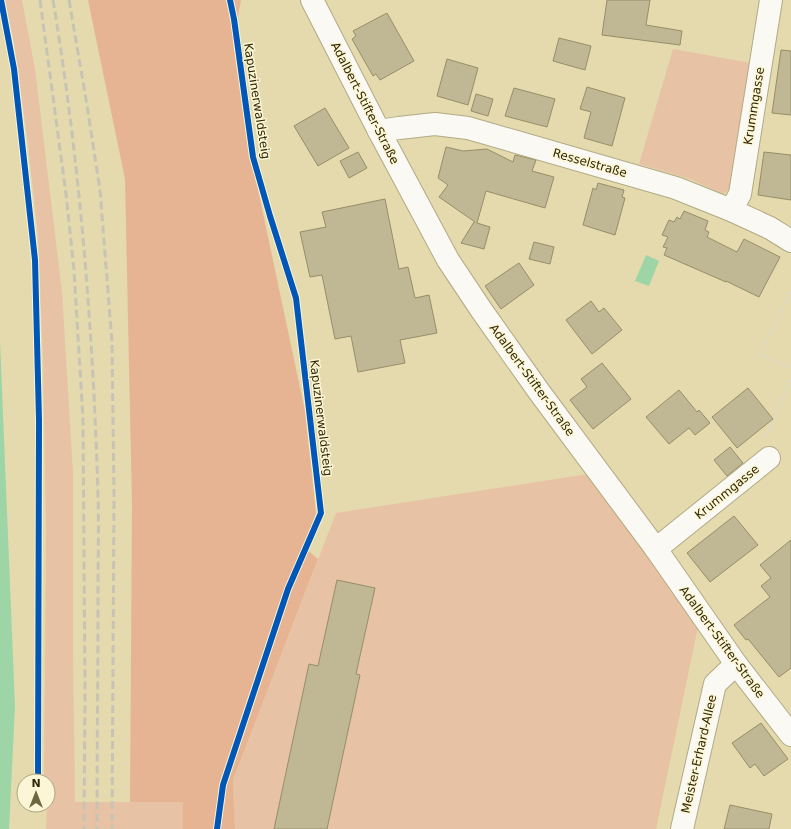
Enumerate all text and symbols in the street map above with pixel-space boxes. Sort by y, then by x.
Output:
street label: Adalbert-Stifter-Straße [328,40,402,166]
street label: Kapuzinerwaldsteig [241,42,273,160]
street label: Krummgasse [741,66,767,146]
street label: Resselstraße [551,146,629,180]
street label: Adalbert-Stifter-Straße [487,321,577,439]
street label: Kapuzinerwaldsteig [307,359,335,477]
street label: Krummgasse [692,462,762,522]
street label: Adalbert-Stifter-Straße [677,583,767,701]
street label: Meister-Erhard-Allee [679,693,719,815]
north arrow [16,773,56,813]
text: N [31,777,41,790]

